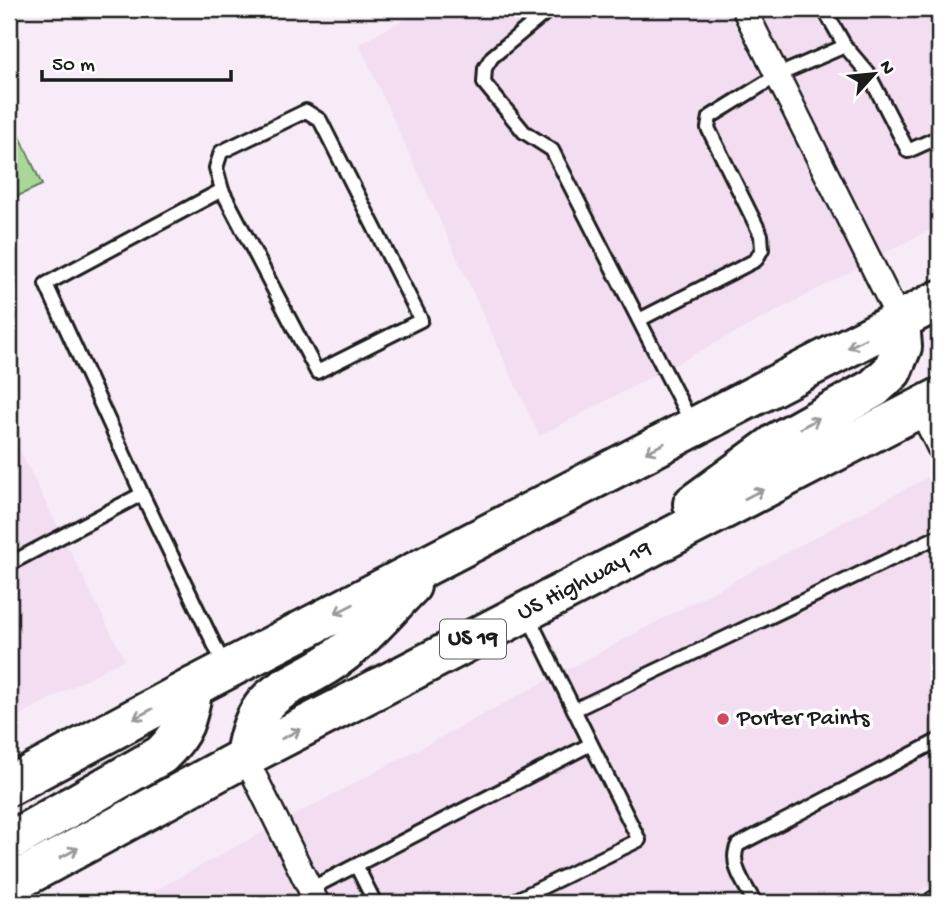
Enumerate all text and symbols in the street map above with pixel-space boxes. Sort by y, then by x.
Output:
scale bar [42,38,231,82]
north arrow [839,38,909,108]
text: 50 m [52,54,95,79]
text: N [873,57,899,79]
one-way arrow [847,337,868,350]
one-way arrow [800,416,820,430]
one-way arrow [645,441,666,455]
one-way arrow [743,486,764,500]
street label: US Highway 19 [513,535,657,628]
one-way arrow [334,602,355,616]
road number: US 19 [440,620,506,659]
place label: Porter Paints [736,705,871,734]
one-way arrow [133,707,153,721]
marker: Porter Paints [715,711,731,727]
one-way arrow [280,726,301,740]
one-way arrow [58,845,79,859]

